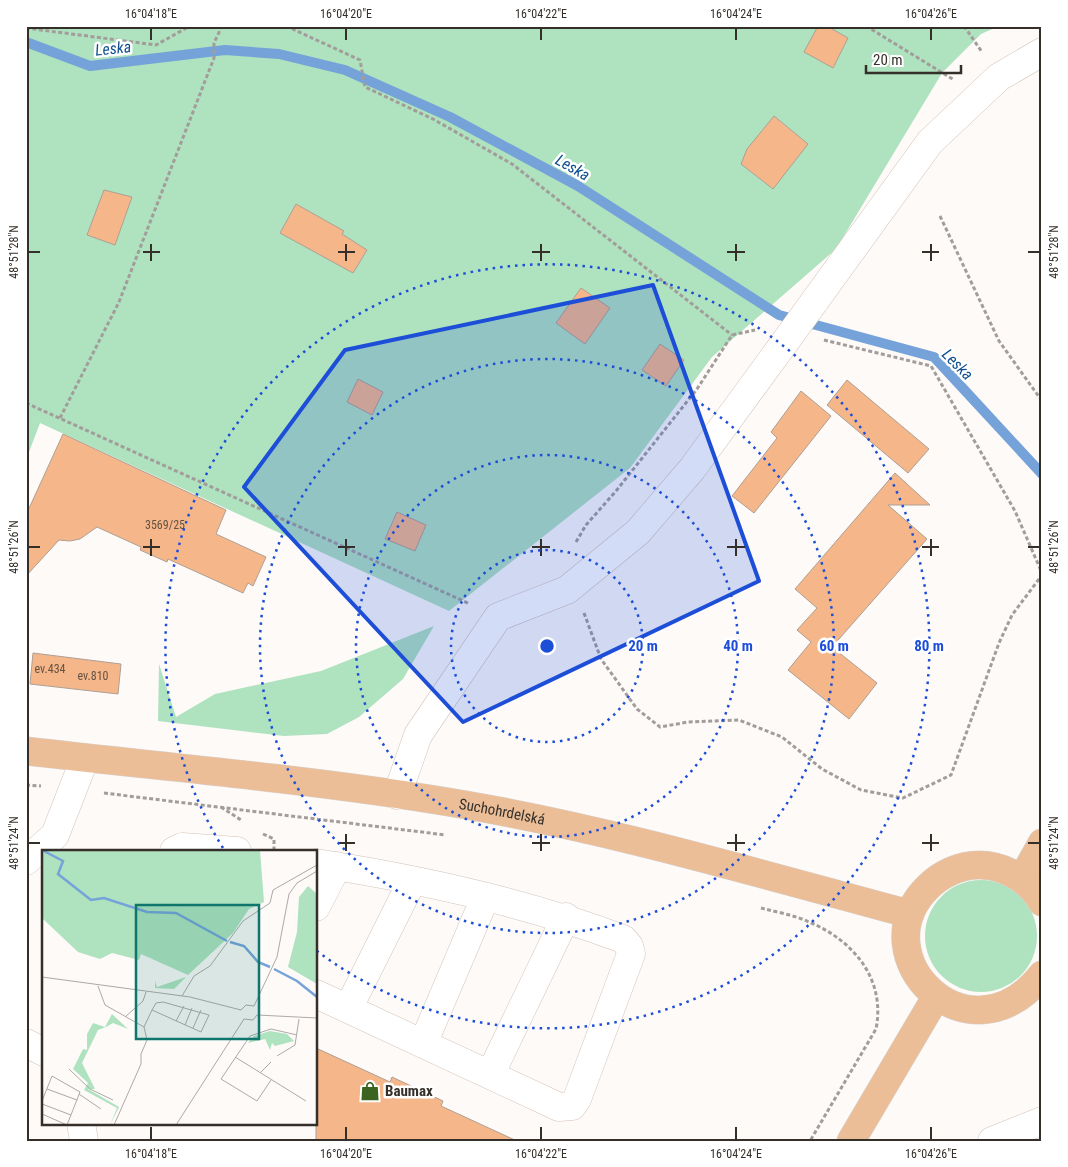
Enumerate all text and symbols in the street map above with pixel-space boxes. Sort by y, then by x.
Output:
text: 16°04'18"E [125,7,177,21]
text: 16°04'20"E [320,7,372,21]
text: 16°04'22"E [515,7,567,21]
text: 16°04'24"E [710,7,762,21]
text: 16°04'26"E [905,7,957,21]
water label: Leska [94,37,132,60]
scale bar [866,42,960,74]
text: 20 m [873,51,903,69]
water label: Leska [552,150,593,185]
text: 48°51'28"N [7,225,21,279]
text: 48°51'28"N [1047,225,1061,279]
water label: Leska [938,345,977,384]
house number: 3569/25 [145,518,185,532]
text: 48°51'26"N [7,520,21,574]
text: 48°51'26"N [1047,520,1061,574]
centre of rings [538,637,556,655]
text: 20 m [628,637,658,655]
text: 40 m [723,637,753,655]
text: 60 m [819,637,849,655]
text: 80 m [914,637,944,655]
house number: ev.434 [35,662,66,676]
house number: ev.810 [78,669,109,683]
street label: Suchohrdelská [458,795,547,829]
text: 48°51'24"N [7,816,21,870]
text: 48°51'24"N [1047,816,1061,870]
inset map [42,850,318,1124]
shop icon: Baumax [359,1080,381,1102]
place label: Baumax [385,1082,433,1100]
text: 16°04'18"E [125,1147,177,1161]
text: 16°04'20"E [320,1147,372,1161]
text: 16°04'22"E [515,1147,567,1161]
text: 16°04'24"E [710,1147,762,1161]
text: 16°04'26"E [905,1147,957,1161]

